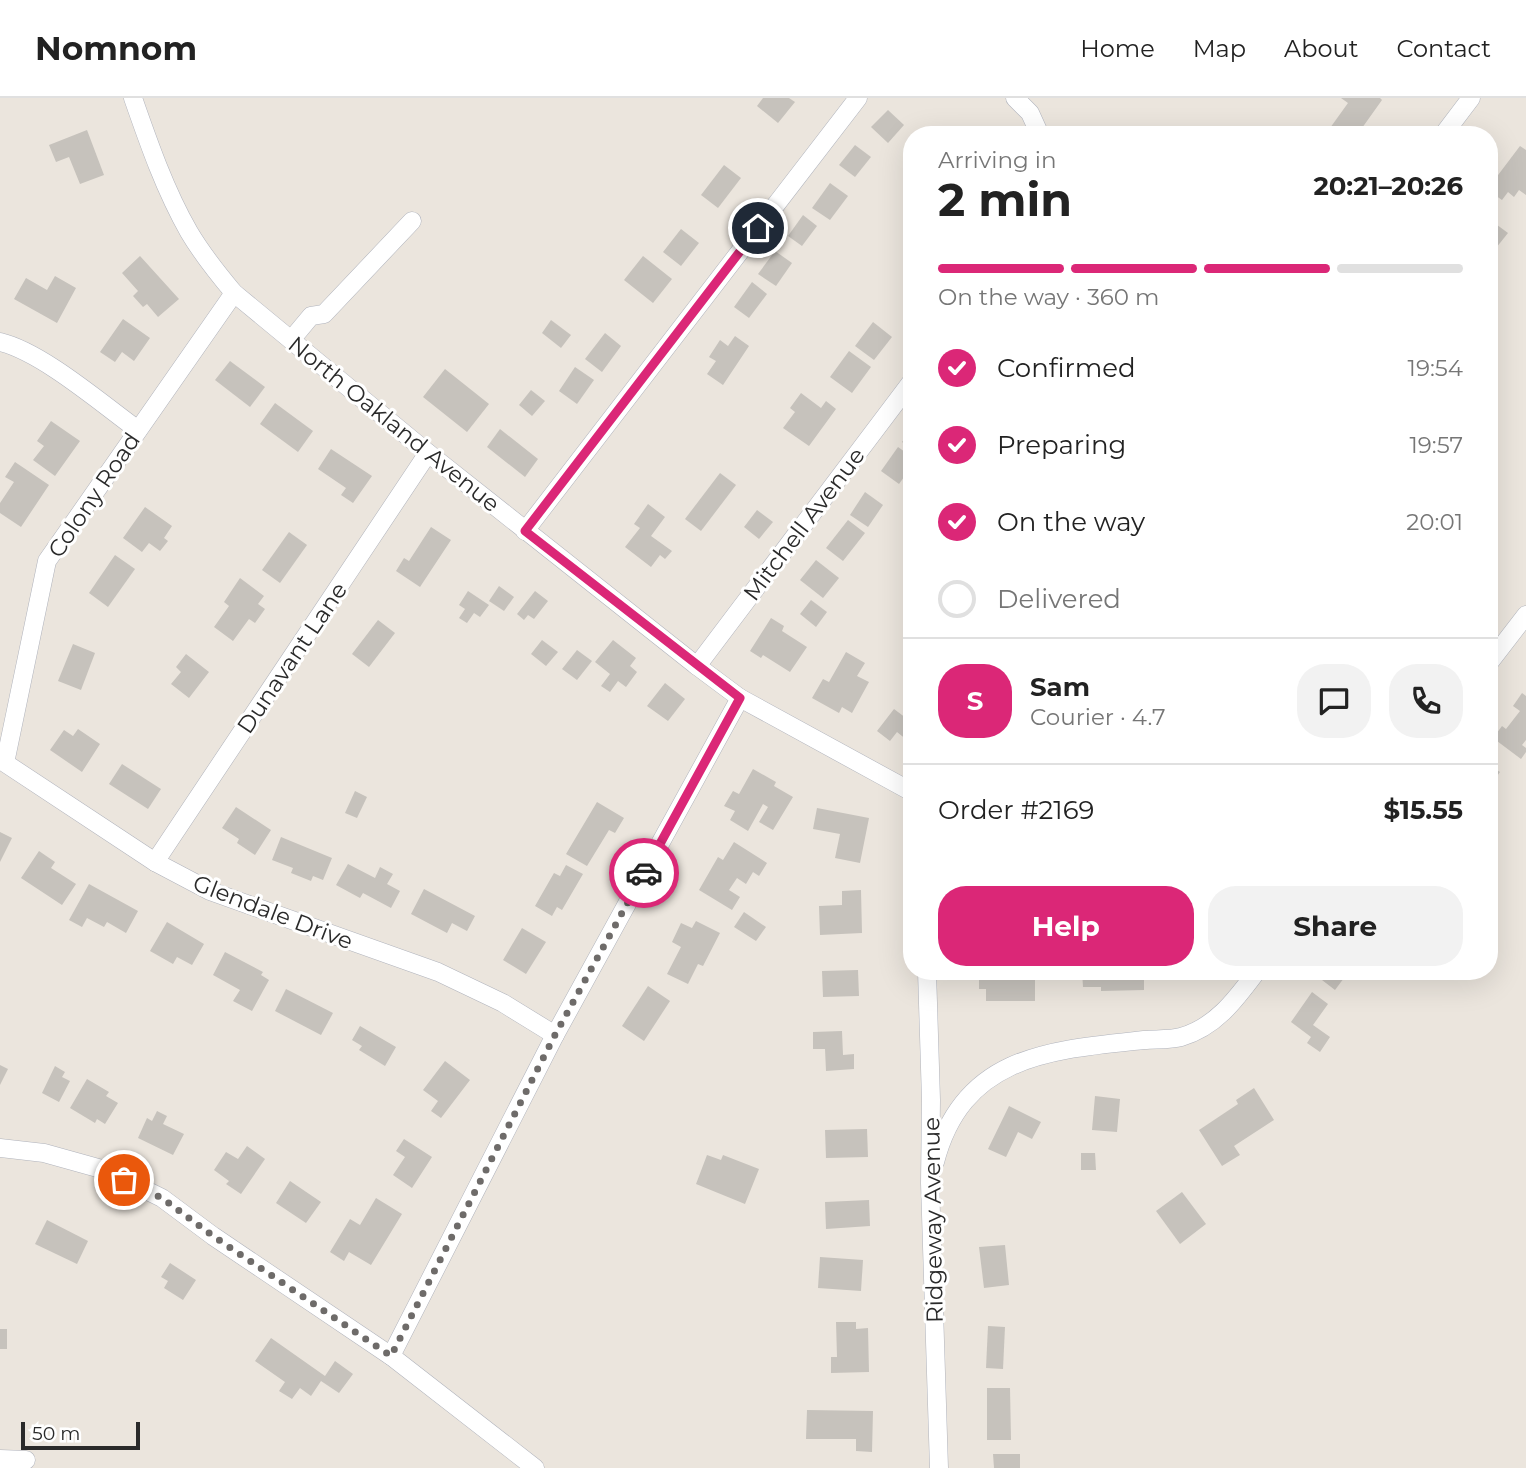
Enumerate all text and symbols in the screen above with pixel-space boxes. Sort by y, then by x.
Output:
text: Nomnom [35,28,197,68]
text: Home [1080,34,1155,63]
text: Map [1193,34,1246,63]
text: About [1284,34,1358,63]
text: Contact [1396,34,1491,63]
text: Arriving in [938,146,1057,174]
text: 20:21–20:26 [1313,170,1463,202]
text: 2 min [938,171,1072,228]
pin [728,198,788,258]
icon: home [739,209,777,247]
text: On the way · 360 m [938,283,1160,311]
street label: North Oakland Avenue [283,330,505,518]
icon: check [938,349,976,387]
text: Confirmed [997,352,1136,384]
text: 19:54 [1408,354,1463,382]
icon: check [938,426,976,464]
street label: Colony Road [42,427,146,563]
text: Preparing [997,429,1126,461]
text: 19:57 [1410,431,1463,459]
street label: Mitchell Avenue [737,442,871,606]
icon: check [938,503,976,541]
text: On the way [997,506,1145,538]
text: 20:01 [1406,508,1463,536]
street label: Dunavant Lane [231,577,353,739]
text: Delivered [997,583,1121,615]
button: chat [1297,664,1371,738]
button: phone [1389,664,1463,738]
text: Sam [1030,671,1090,703]
text: S [967,685,983,717]
text: Courier · 4.7 [1030,703,1166,731]
text: Order #2169 [938,794,1094,826]
text: $15.55 [1383,794,1463,826]
courier [609,838,679,908]
icon: car [625,854,663,892]
street label: Glendale Drive [189,869,357,955]
button: Help [938,886,1194,966]
button: Share [1208,886,1463,966]
street label: Ridgeway Avenue [917,1117,949,1323]
pin [94,1150,154,1210]
icon: bag [105,1161,143,1199]
scale bar [21,1419,140,1451]
text: 50 m [32,1422,80,1445]

